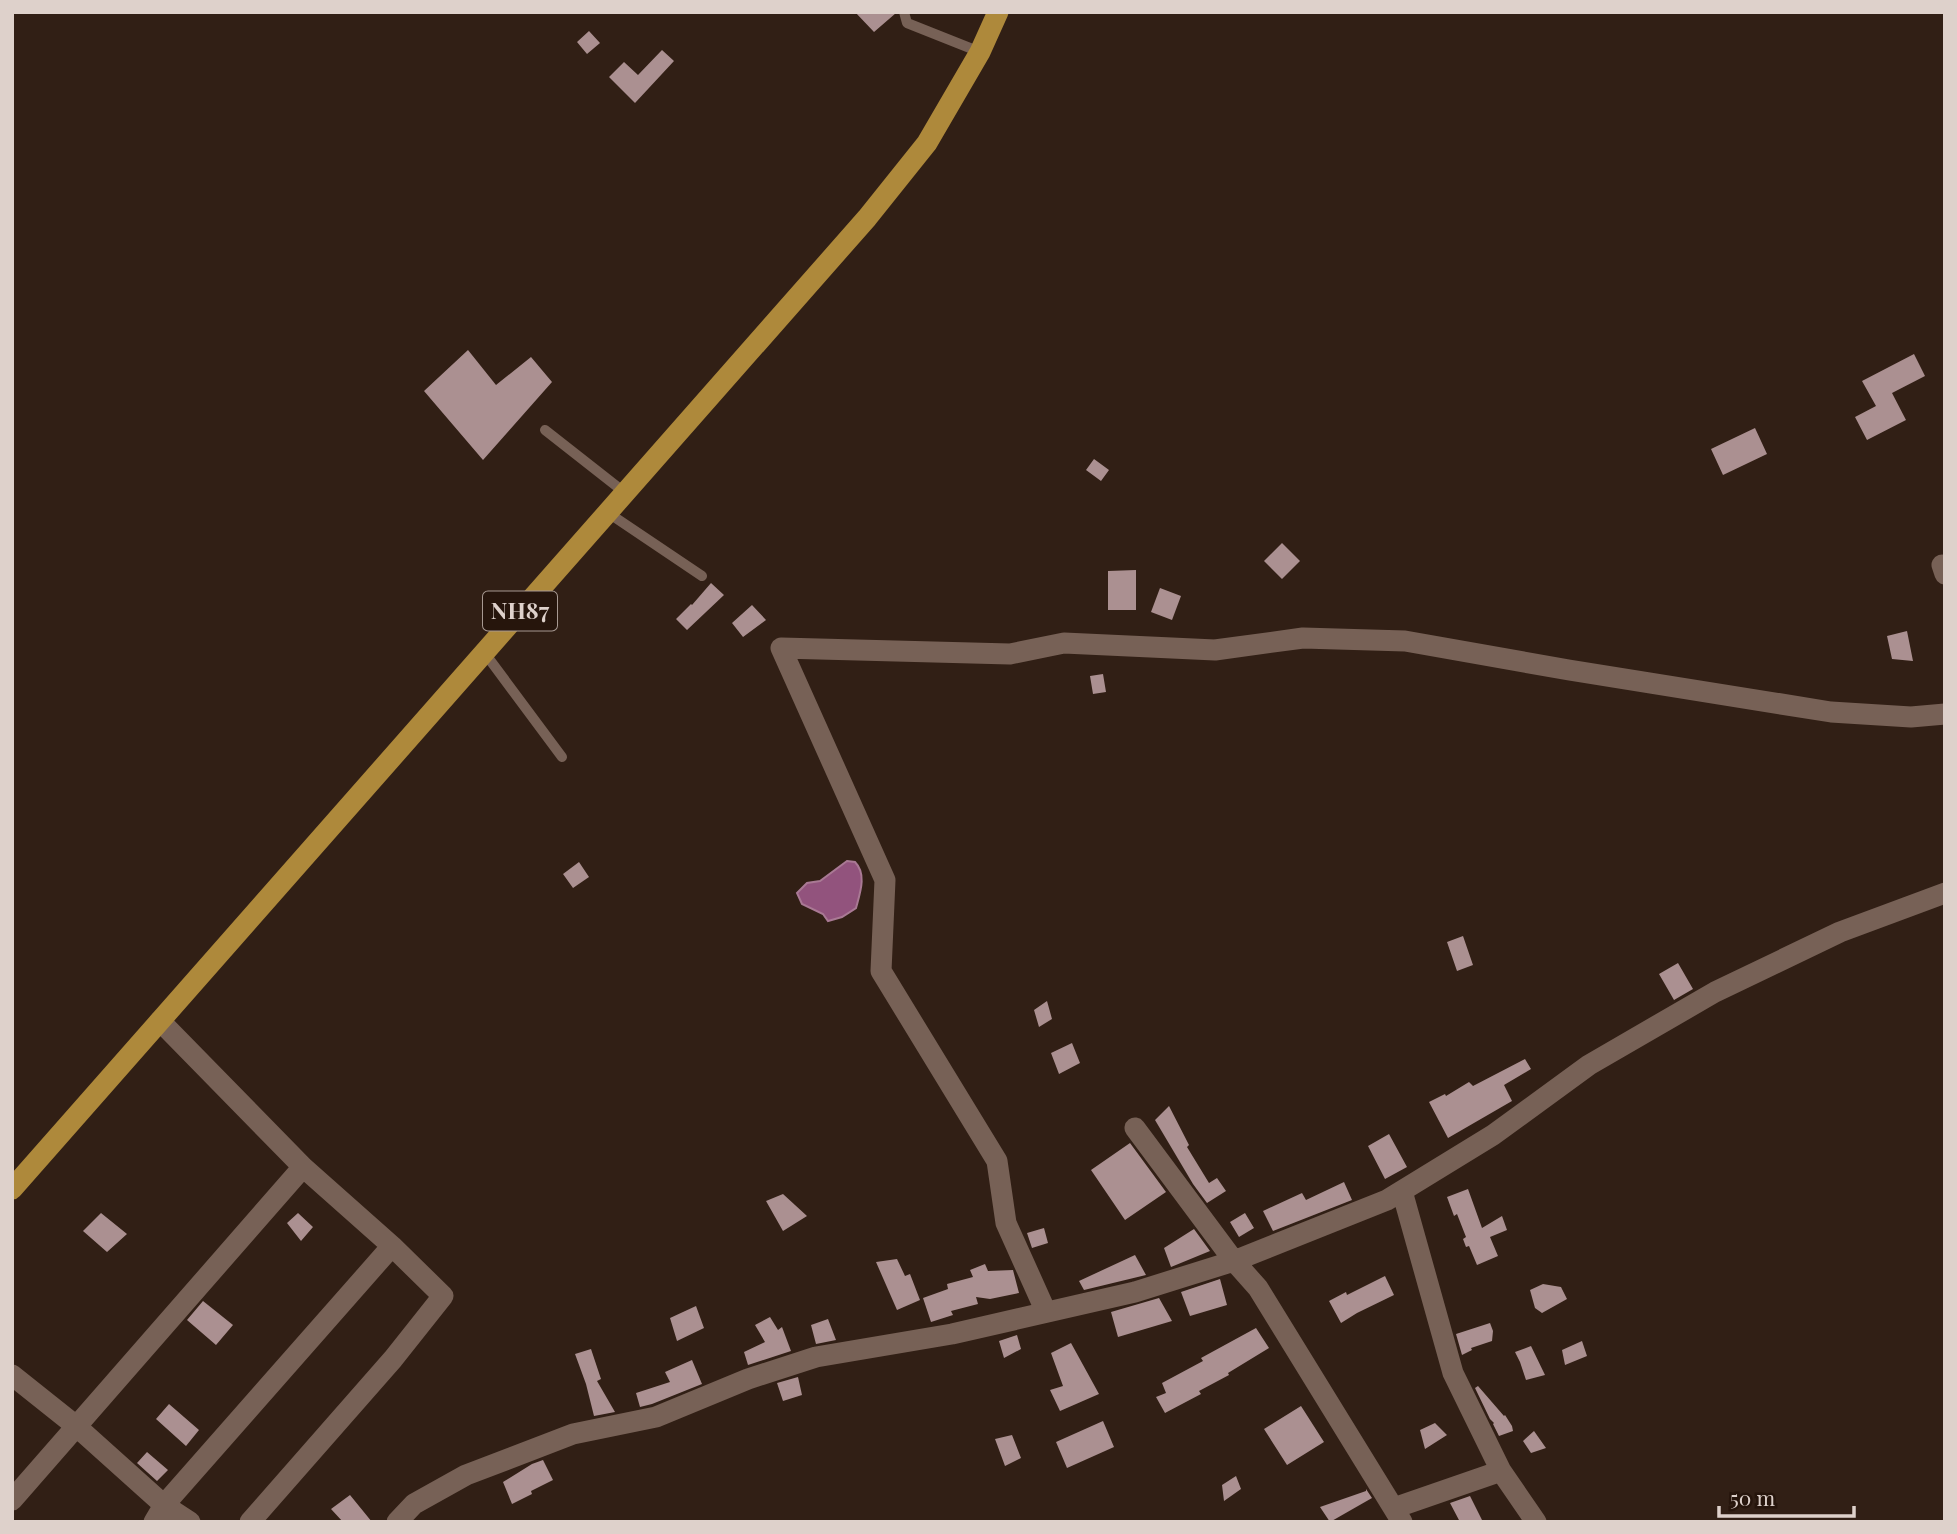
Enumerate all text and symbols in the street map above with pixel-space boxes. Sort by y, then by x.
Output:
road number: NH87 [483,592,557,631]
scale bar [1719,1474,1854,1518]
text: 50 m [1730,1483,1776,1511]

